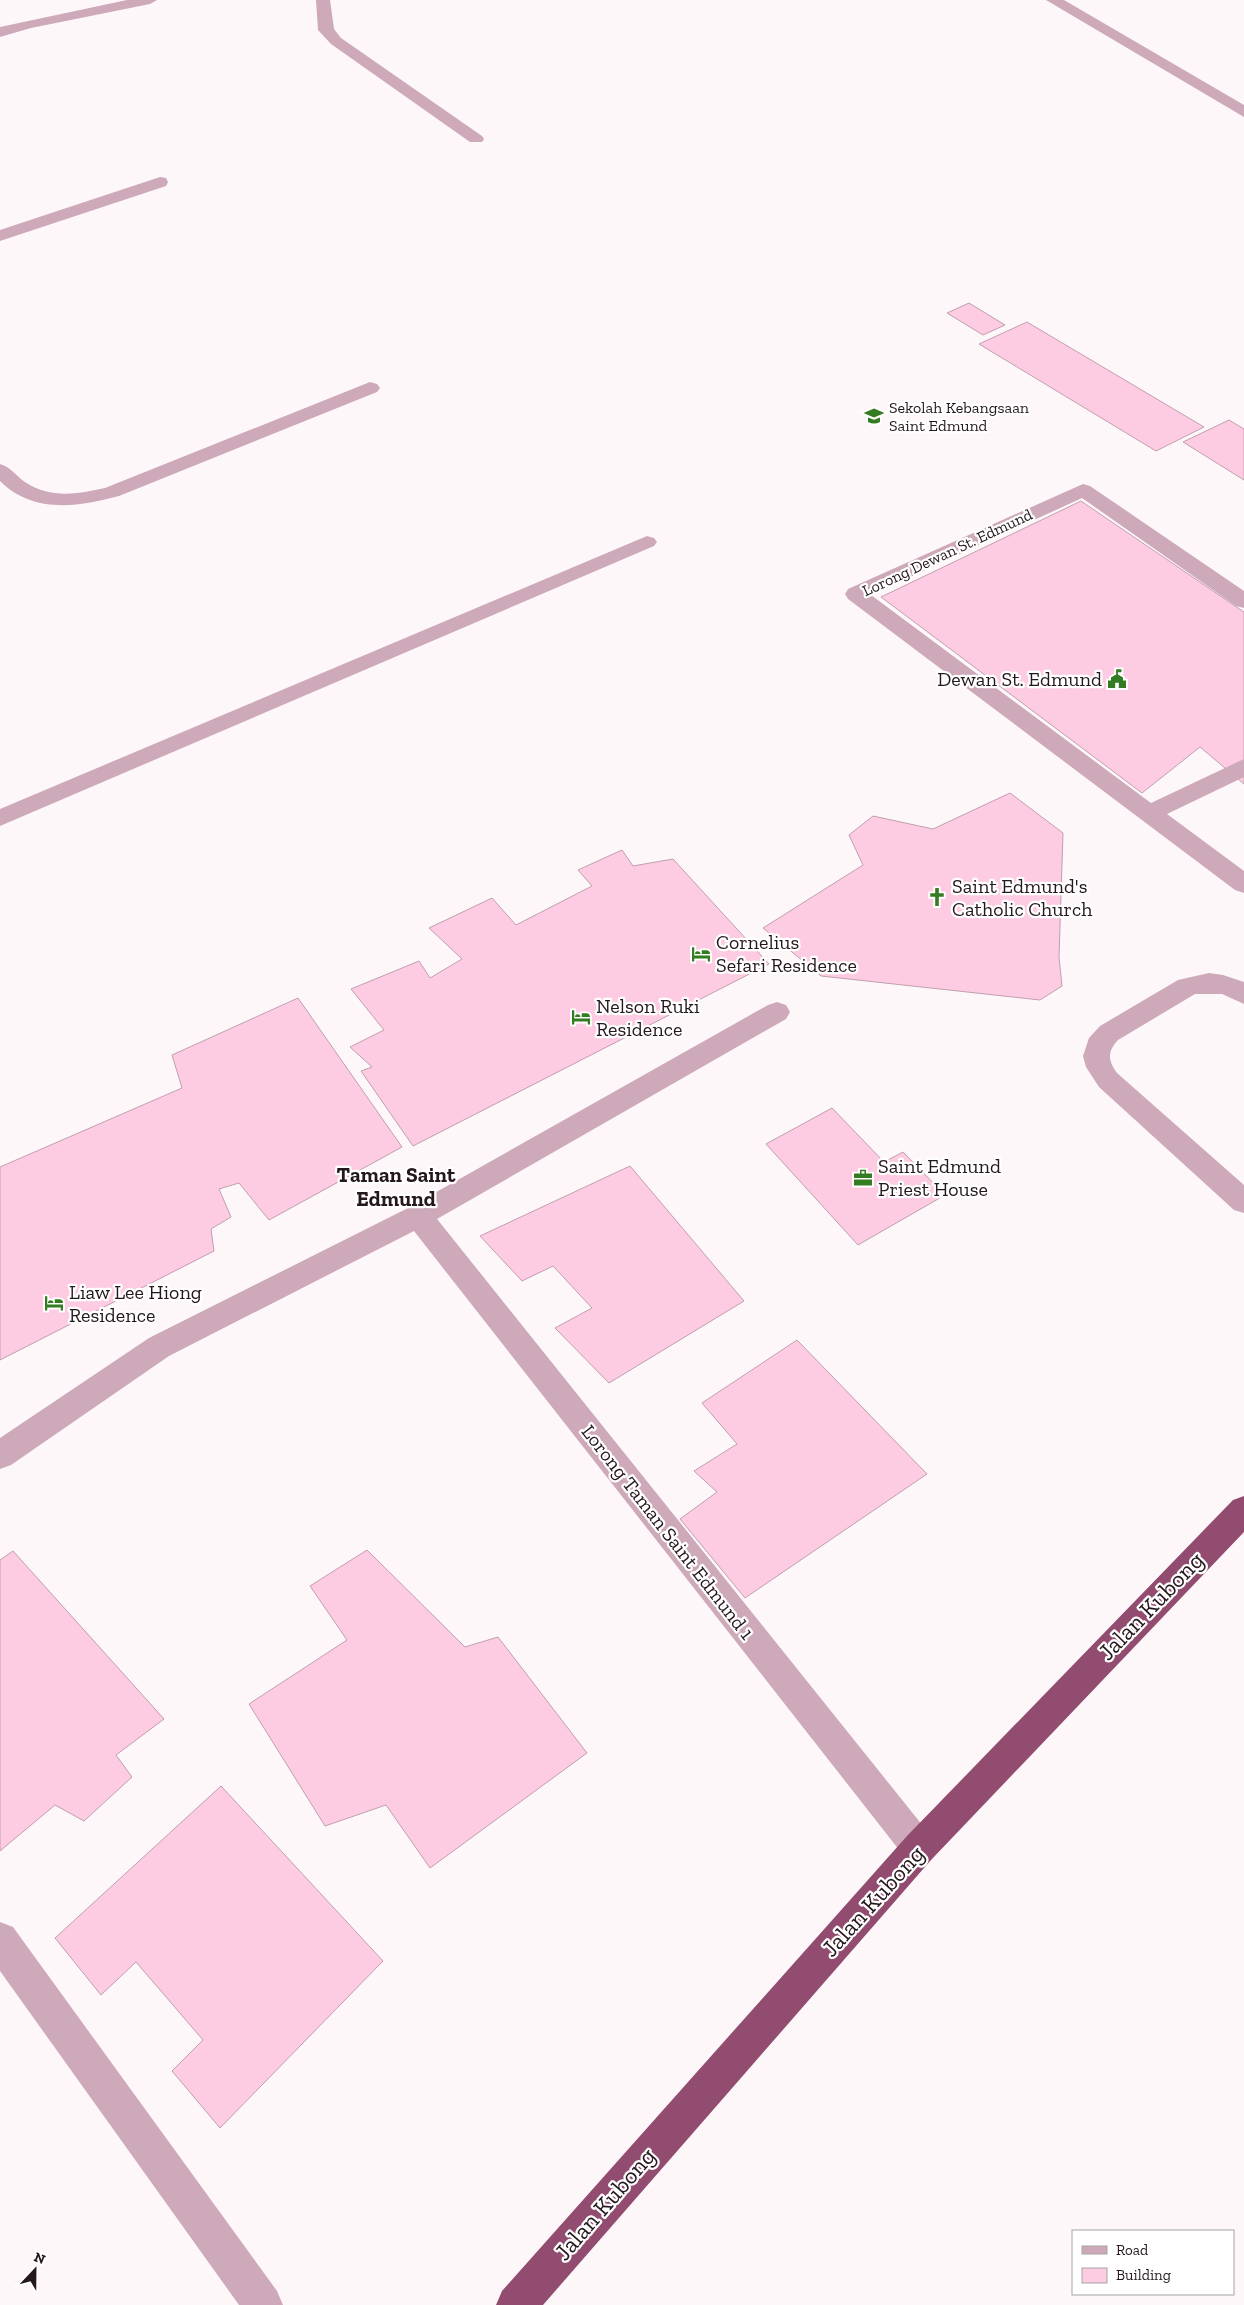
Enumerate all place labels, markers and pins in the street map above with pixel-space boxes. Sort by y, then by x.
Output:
place label: Sekolah Kebangsaan Saint Edmund [889,398,1030,435]
school or university icon: Sekolah Kebangsaan Saint Edmund [863,405,885,427]
place label: Dewan St. Edmund [937,667,1102,691]
public building icon: Dewan St. Edmund [1106,668,1128,690]
place label: Saint Edmund's Catholic Church [952,874,1093,921]
church icon: Saint Edmund's Catholic Church [926,886,948,908]
place label: Cornelius Sefari Residence [716,930,857,977]
hotel icon: Cornelius Sefari Residence [690,943,712,965]
place label: Nelson Ruki Residence [596,994,700,1041]
hotel icon: Nelson Ruki Residence [570,1006,592,1028]
place label: Saint Edmund Priest House [878,1154,1001,1201]
office icon: Saint Edmund Priest House [852,1167,874,1189]
place label: Liaw Lee Hiong Residence [69,1280,202,1327]
hotel icon: Liaw Lee Hiong Residence [43,1292,65,1314]

